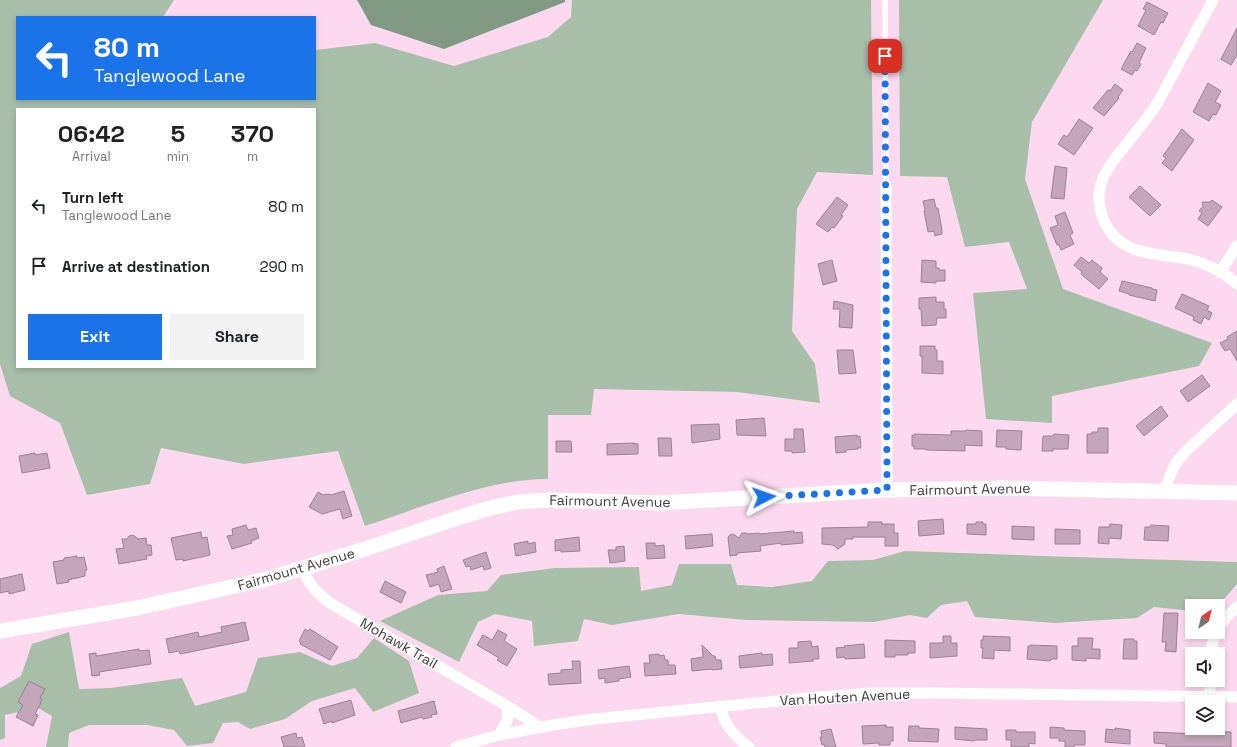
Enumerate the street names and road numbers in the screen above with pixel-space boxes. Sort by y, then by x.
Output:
street label: Fairmount Avenue [909,479,1031,499]
street label: Fairmount Avenue [549,491,671,511]
street label: Fairmount Avenue [235,544,357,594]
street label: Mohawk Trail [357,614,441,672]
street label: Van Houten Avenue [779,685,911,709]

